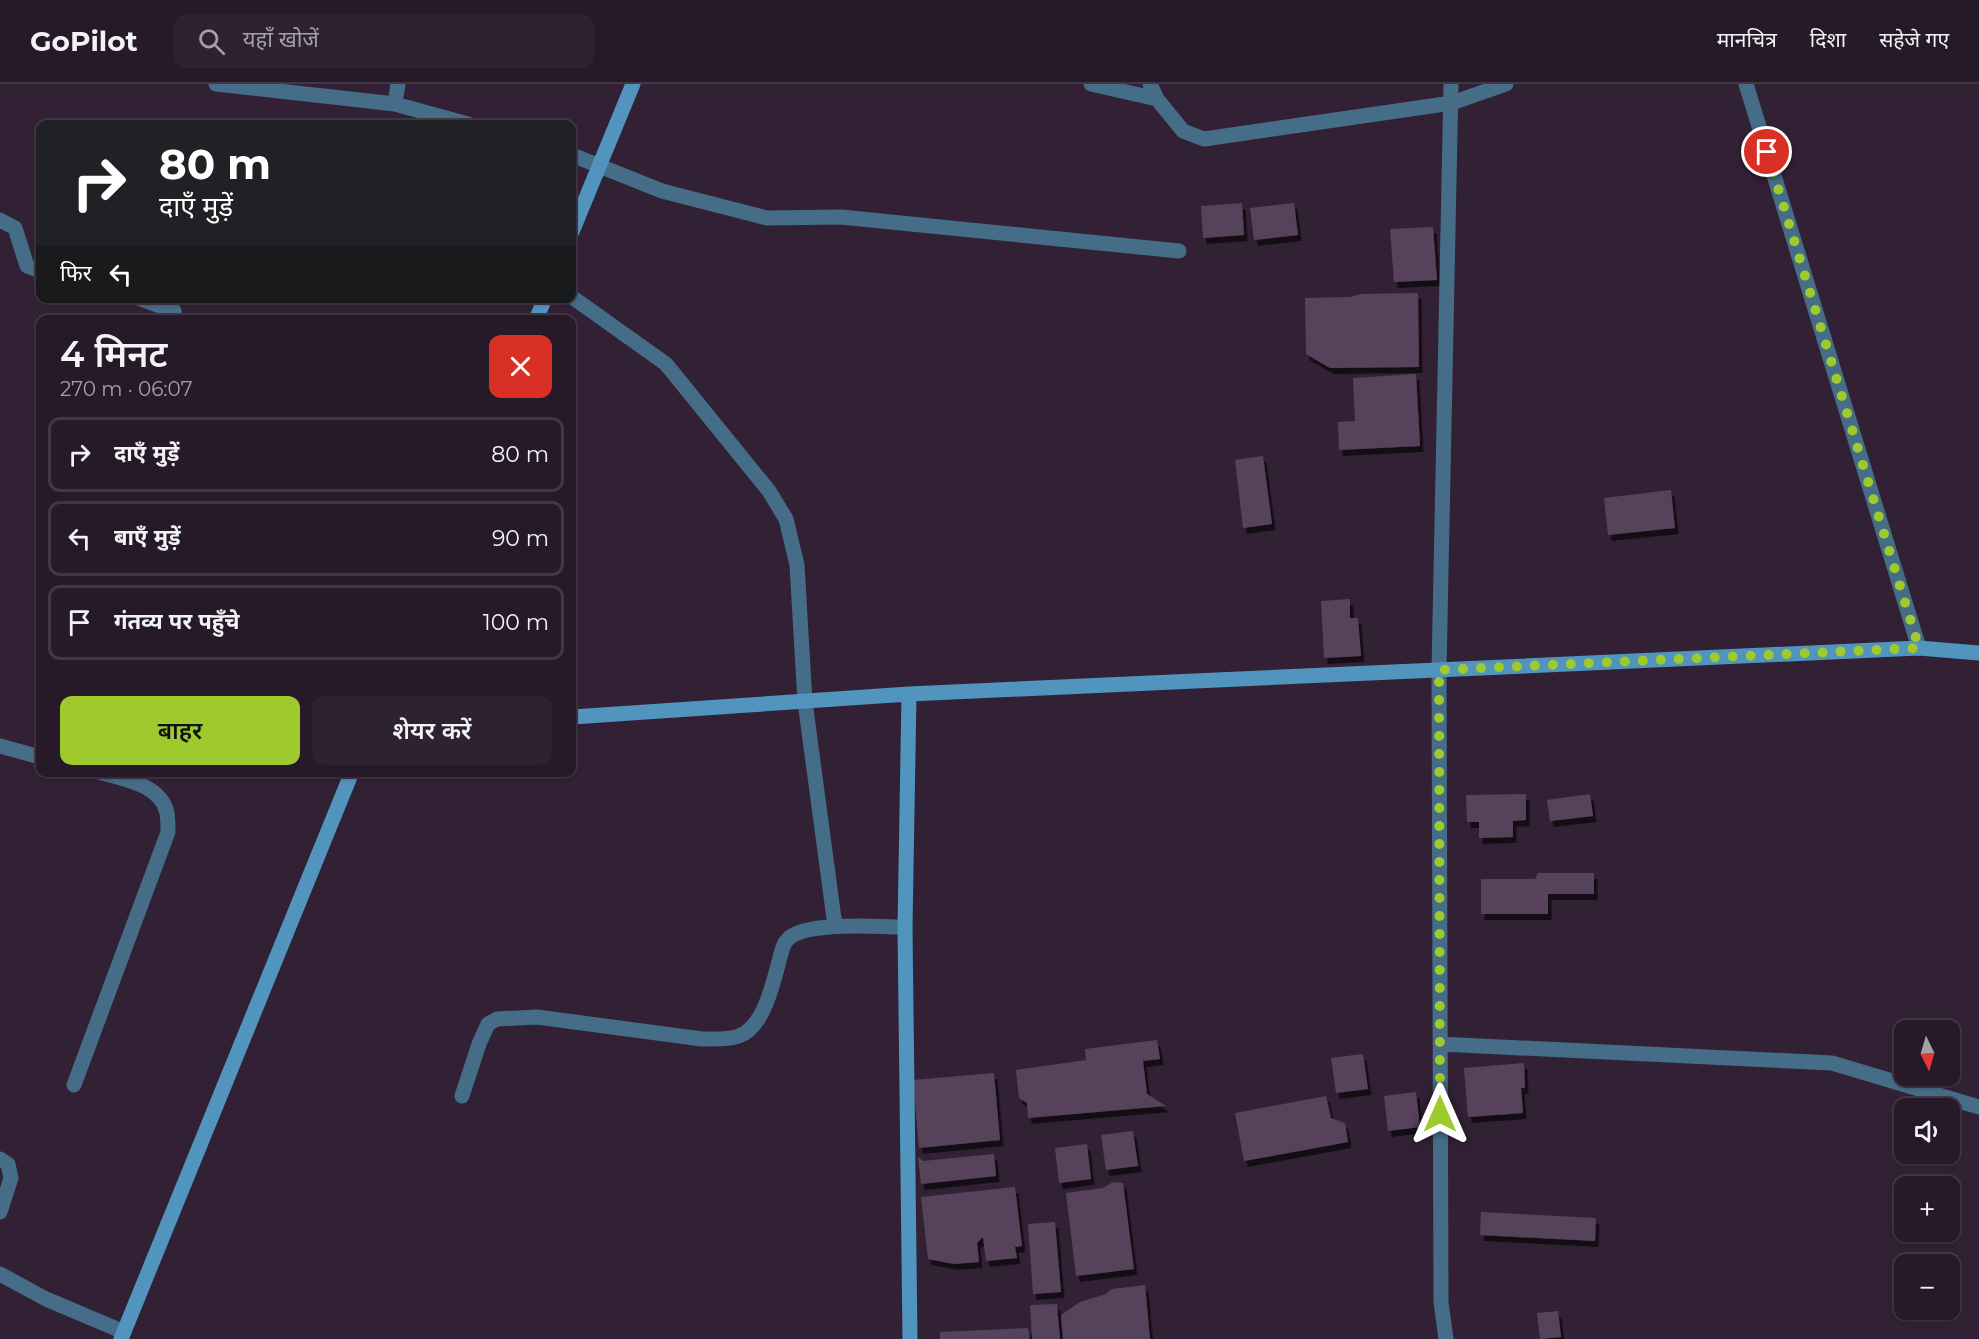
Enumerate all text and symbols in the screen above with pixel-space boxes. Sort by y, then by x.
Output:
search box [174,14,594,68]
text: GoPilot [30,24,138,58]
icon: search [195,25,228,58]
text: यहाँ खोजें [243,26,319,53]
text: मानचित्र [1717,27,1777,52]
text: दिशा [1810,27,1846,52]
text: सहेजे गए [1879,27,1949,52]
pin [1741,126,1792,177]
icon: arrive [1750,135,1783,168]
text: 80 m [159,138,271,190]
icon: right [60,144,138,222]
text: दाएँ मुड़ें [159,190,233,223]
icon: left [104,258,137,291]
text: फिर [60,260,92,287]
text: 4 मिनट [60,332,167,376]
button: close [489,335,552,398]
text: 270 m · 06:07 [60,377,192,401]
icon: right [63,438,96,471]
text: दाएँ मुड़ें [114,440,179,467]
text: 80 m [491,441,549,468]
icon: left [63,522,96,555]
text: बाएँ मुड़ें [114,524,181,551]
text: 90 m [492,525,549,552]
icon: arrive [63,606,96,639]
text: गंतव्य पर पहुँचे [114,608,240,635]
text: 100 m [483,609,549,636]
button: बाहर [60,696,300,765]
button: शेयर करें [312,696,552,765]
north arrow [1894,1020,1960,1086]
map controls [1894,1020,1960,1320]
position arrow [1408,1082,1472,1146]
button: sound [1894,1098,1960,1164]
button: + [1894,1176,1960,1242]
button: − [1894,1254,1960,1320]

